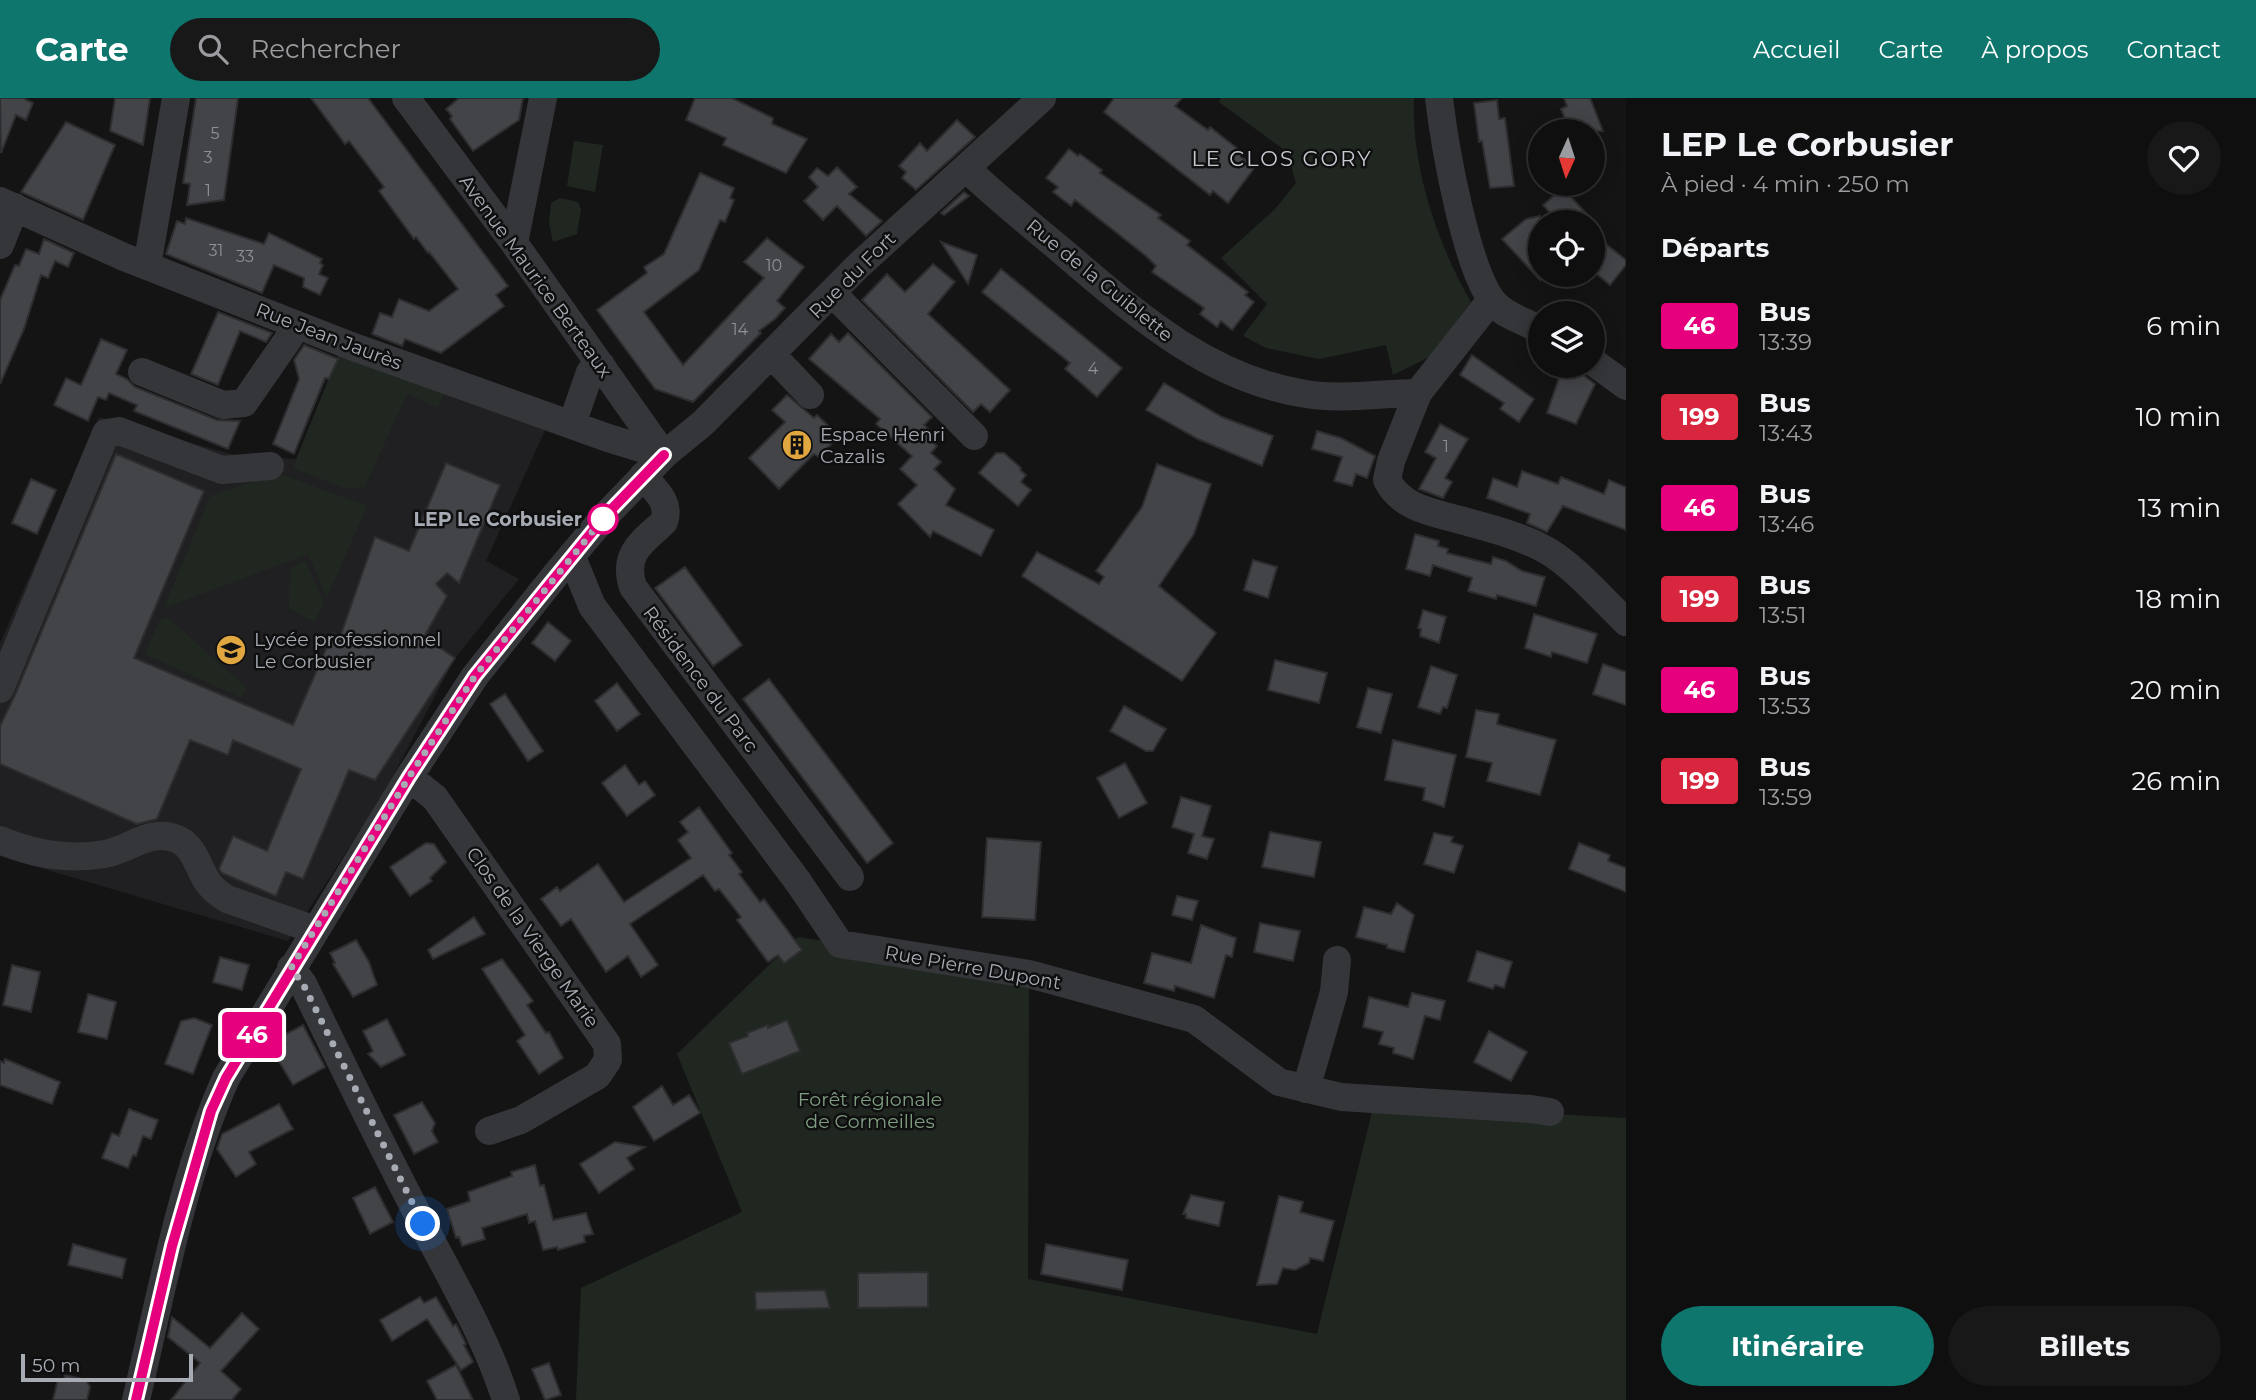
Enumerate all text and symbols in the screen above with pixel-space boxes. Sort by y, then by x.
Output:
search box [170,18,660,81]
text: Carte [35,29,128,69]
icon: search [194,30,232,68]
text: Rechercher [250,33,401,65]
text: Accueil [1753,35,1840,64]
text: Carte [1878,35,1943,64]
text: À propos [1981,35,2088,64]
text: Contact [2126,35,2221,64]
north arrow [1528,119,1605,196]
map controls [1528,119,1605,378]
button: heart [2147,121,2221,195]
house number: 5 [210,124,220,143]
text: LEP Le Corbusier [1661,124,1953,164]
district label: LE CLOS GORY [1191,146,1373,171]
house number: 3 [203,148,213,167]
text: À pied · 4 min · 250 m [1661,170,1910,198]
street label: Avenue Maurice Berteaux [454,171,617,382]
house number: 1 [205,181,211,200]
button: locate [1528,210,1605,287]
street label: Rue de la Guiblette [1022,214,1178,347]
street label: Rue du Fort [804,227,901,323]
text: Départs [1661,232,1769,264]
house number: 31 [209,241,223,260]
house number: 33 [236,247,254,266]
house number: 10 [766,256,782,275]
text: Bus [1759,296,1811,328]
street label: Rue Jean Jaurès [253,298,405,375]
button: layers [1528,301,1605,378]
text: 6 min [2146,310,2221,342]
text: 46 [1684,311,1715,340]
house number: 14 [732,320,749,339]
text: 13:39 [1759,328,1812,356]
house number: 4 [1088,359,1099,378]
text: Bus [1759,387,1811,419]
text: 10 min [2135,401,2221,433]
text: 199 [1680,402,1719,431]
text: 13:43 [1759,419,1813,447]
place label: Espace Henri Cazalis [820,423,945,468]
building icon: Espace Henri Cazalis [780,428,814,462]
house number: 1 [1443,437,1449,456]
text: Bus [1759,478,1811,510]
text: 13 min [2138,492,2221,524]
text: 46 [1684,493,1715,522]
marker: LEP Le Corbusier [588,504,618,534]
place label: LEP Le Corbusier [414,508,582,531]
text: 13:46 [1759,510,1814,538]
text: Bus [1759,569,1811,601]
text: 18 min [2136,583,2221,615]
text: 199 [1680,584,1719,613]
text: 13:51 [1759,601,1806,629]
street label: Résidence du Parc [638,602,763,757]
place label: Lycée professionnel Le Corbusier [254,628,441,673]
school or university icon: Lycée professionnel Le Corbusier [214,633,248,667]
text: Bus [1759,660,1811,692]
text: 20 min [2130,674,2221,706]
text: 46 [1684,675,1715,704]
text: 13:53 [1759,692,1811,720]
text: Bus [1759,751,1811,783]
text: 26 min [2131,765,2221,797]
text: 199 [1680,766,1719,795]
text: 13:59 [1759,783,1812,811]
street label: Clos de la Vierge Marie [461,843,604,1032]
street label: Rue Pierre Dupont [883,941,1063,994]
line badge: 46 [220,1012,284,1058]
text: 46 [236,1020,268,1049]
park label: Forêt régionale de Cormeilles [798,1088,942,1133]
your location [405,1206,440,1241]
button: Itinéraire [1661,1306,1934,1386]
button: Billets [1948,1306,2221,1386]
scale bar [21,1351,192,1383]
text: 50 m [32,1354,80,1377]

